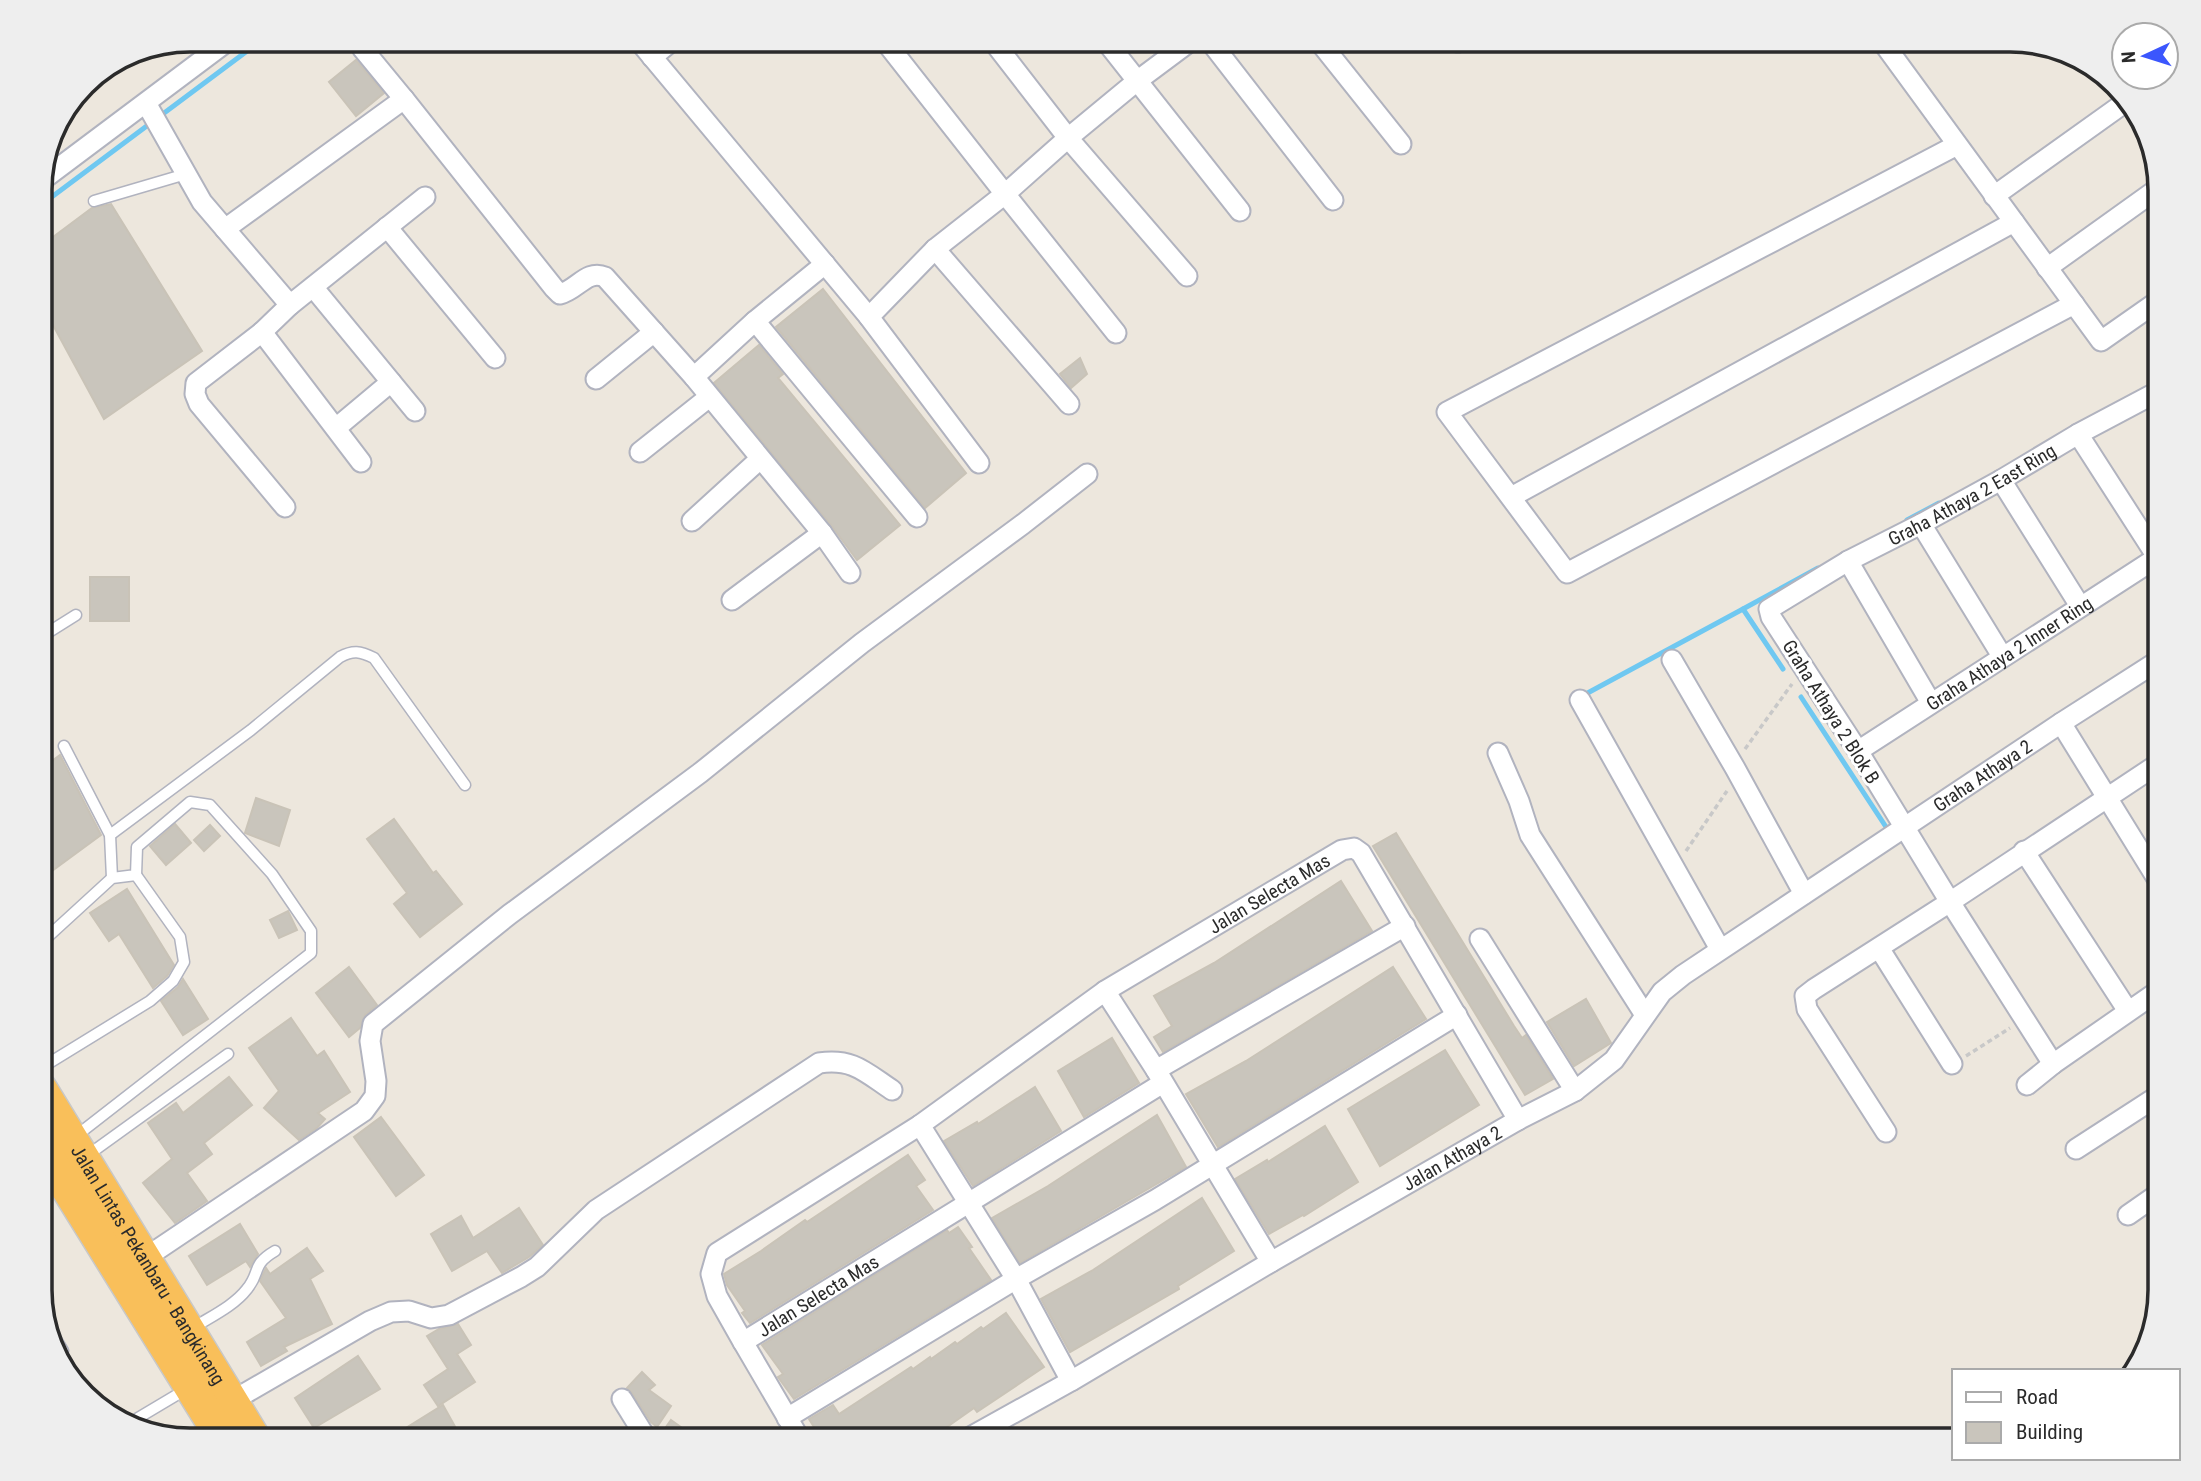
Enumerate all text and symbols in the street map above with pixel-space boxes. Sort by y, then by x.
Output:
north arrow [2110,21,2180,91]
text: N [2117,51,2140,64]
street label: Graha Athaya 2 East Ring [1884,439,2060,550]
street label: Graha Athaya 2 Inner Ring [1922,591,2097,715]
street label: Graha Athaya 2 Blok B [1777,636,1885,788]
street label: Graha Athaya 2 [1929,734,2036,817]
street label: Jalan Selecta Mas [1204,848,1334,938]
street label: Jalan Athaya 2 [1398,1120,1506,1196]
street label: Jalan Lintas Pekanbaru - Bangkinang [66,1141,230,1389]
street label: Jalan Selecta Mas [754,1250,883,1342]
legend [1952,1369,2180,1460]
text: Road [2016,1385,2058,1409]
text: Building [2016,1420,2083,1444]

